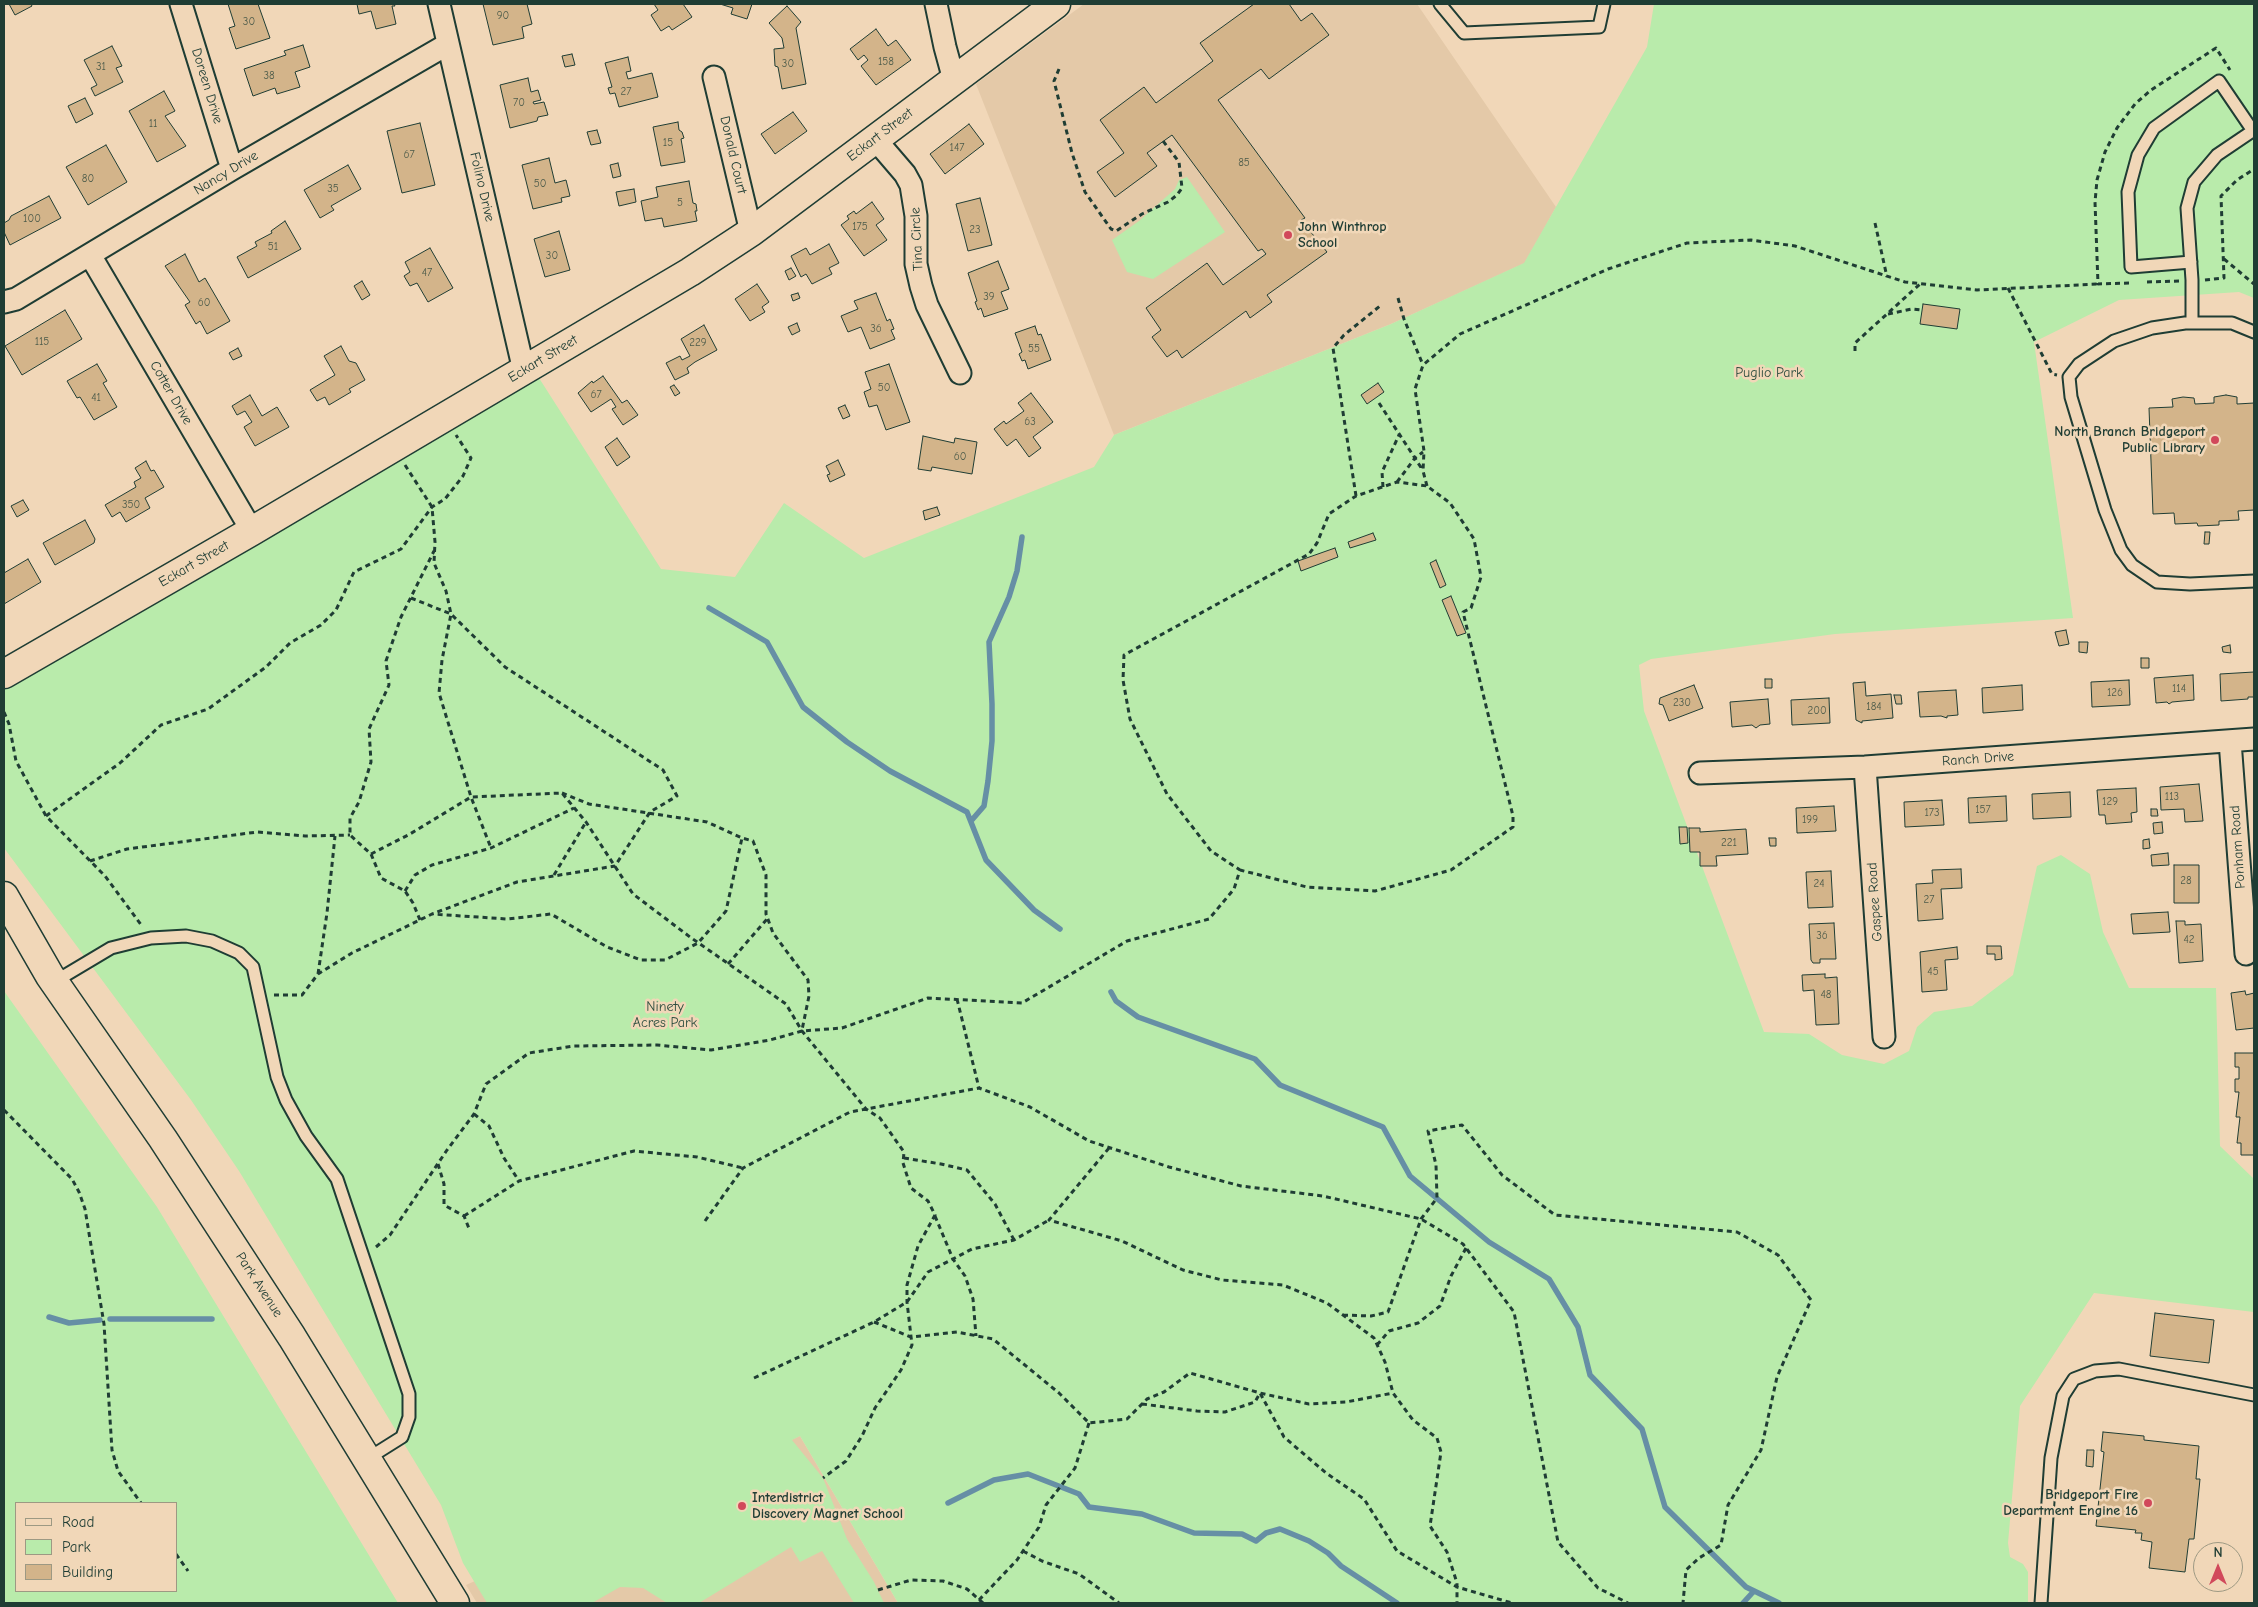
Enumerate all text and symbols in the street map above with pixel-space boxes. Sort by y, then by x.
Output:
house number: 90 [497,9,509,23]
house number: 30 [243,15,255,29]
street label: Doreen Drive [188,46,226,126]
house number: 158 [878,55,894,69]
house number: 30 [782,57,794,71]
house number: 31 [96,60,106,74]
house number: 38 [263,69,275,83]
house number: 27 [621,85,631,99]
house number: 70 [513,96,525,110]
street label: Eckart Street [844,105,916,165]
street label: Donald Court [716,115,750,195]
house number: 11 [149,117,157,131]
house number: 15 [663,136,673,150]
house number: 147 [950,141,964,155]
street label: Nancy Drive [191,147,261,199]
house number: 67 [403,148,415,162]
street label: Folino Drive [466,151,498,223]
house number: 85 [1238,156,1250,170]
house number: 80 [82,172,94,186]
house number: 50 [534,177,546,191]
house number: 35 [327,182,339,196]
house number: 5 [677,196,683,210]
street label: Tina Circle [907,207,927,271]
house number: 100 [23,212,41,226]
place label: John Winthrop School [1298,219,1387,252]
house number: 175 [852,220,868,234]
house number: 23 [969,223,981,237]
marker: John Winthrop School [1282,229,1294,241]
house number: 51 [268,240,278,254]
house number: 30 [546,249,558,263]
house number: 47 [422,266,432,280]
house number: 39 [983,290,995,304]
house number: 60 [198,296,210,310]
house number: 36 [870,322,882,336]
street label: Eckart Street [505,332,581,386]
house number: 115 [35,335,49,349]
house number: 229 [689,336,707,350]
house number: 55 [1028,342,1040,356]
street label: Cotter Drive [146,358,196,428]
park label: Puglio Park [1735,365,1803,381]
house number: 50 [878,381,890,395]
house number: 67 [590,388,602,402]
house number: 41 [91,391,101,405]
house number: 63 [1024,415,1036,429]
place label: North Branch Bridgeport Public Library [2054,424,2205,457]
marker: North Branch Bridgeport Public Library [2209,434,2221,446]
house number: 60 [954,450,966,464]
house number: 350 [122,498,140,512]
street label: Eckart Street [156,537,232,591]
house number: 114 [2172,682,2186,696]
house number: 126 [2107,686,2123,700]
house number: 230 [1673,696,1691,710]
house number: 184 [1866,700,1882,714]
house number: 200 [1807,704,1827,718]
street label: Ranch Drive [1941,748,2015,770]
house number: 113 [2165,790,2179,804]
house number: 129 [2102,795,2118,809]
house number: 157 [1975,803,1991,817]
street label: Ponham Road [2227,805,2249,889]
house number: 173 [1924,806,1940,820]
house number: 199 [1802,813,1818,827]
house number: 221 [1721,836,1737,850]
street label: Gaspee Road [1864,862,1886,942]
house number: 28 [2180,874,2192,888]
house number: 24 [1813,877,1825,891]
house number: 27 [1924,893,1934,907]
house number: 36 [1816,929,1828,943]
house number: 42 [2183,933,2195,947]
house number: 45 [1927,965,1939,979]
house number: 48 [1821,988,1831,1002]
park label: Ninety Acres Park [633,999,697,1032]
street label: Park Avenue [232,1249,286,1321]
place label: Bridgeport Fire Department Engine 16 [2003,1487,2138,1520]
place label: Interdistrict Discovery Magnet School [752,1490,903,1522]
marker: Bridgeport Fire Department Engine 16 [2142,1497,2154,1509]
marker: Interdistrict Discovery Magnet School [736,1500,748,1512]
legend [15,1502,178,1592]
text: Road [62,1513,94,1531]
text: Park [62,1538,91,1556]
north arrow [2193,1542,2243,1592]
text: N [2213,1544,2223,1561]
text: Building [62,1563,113,1581]

